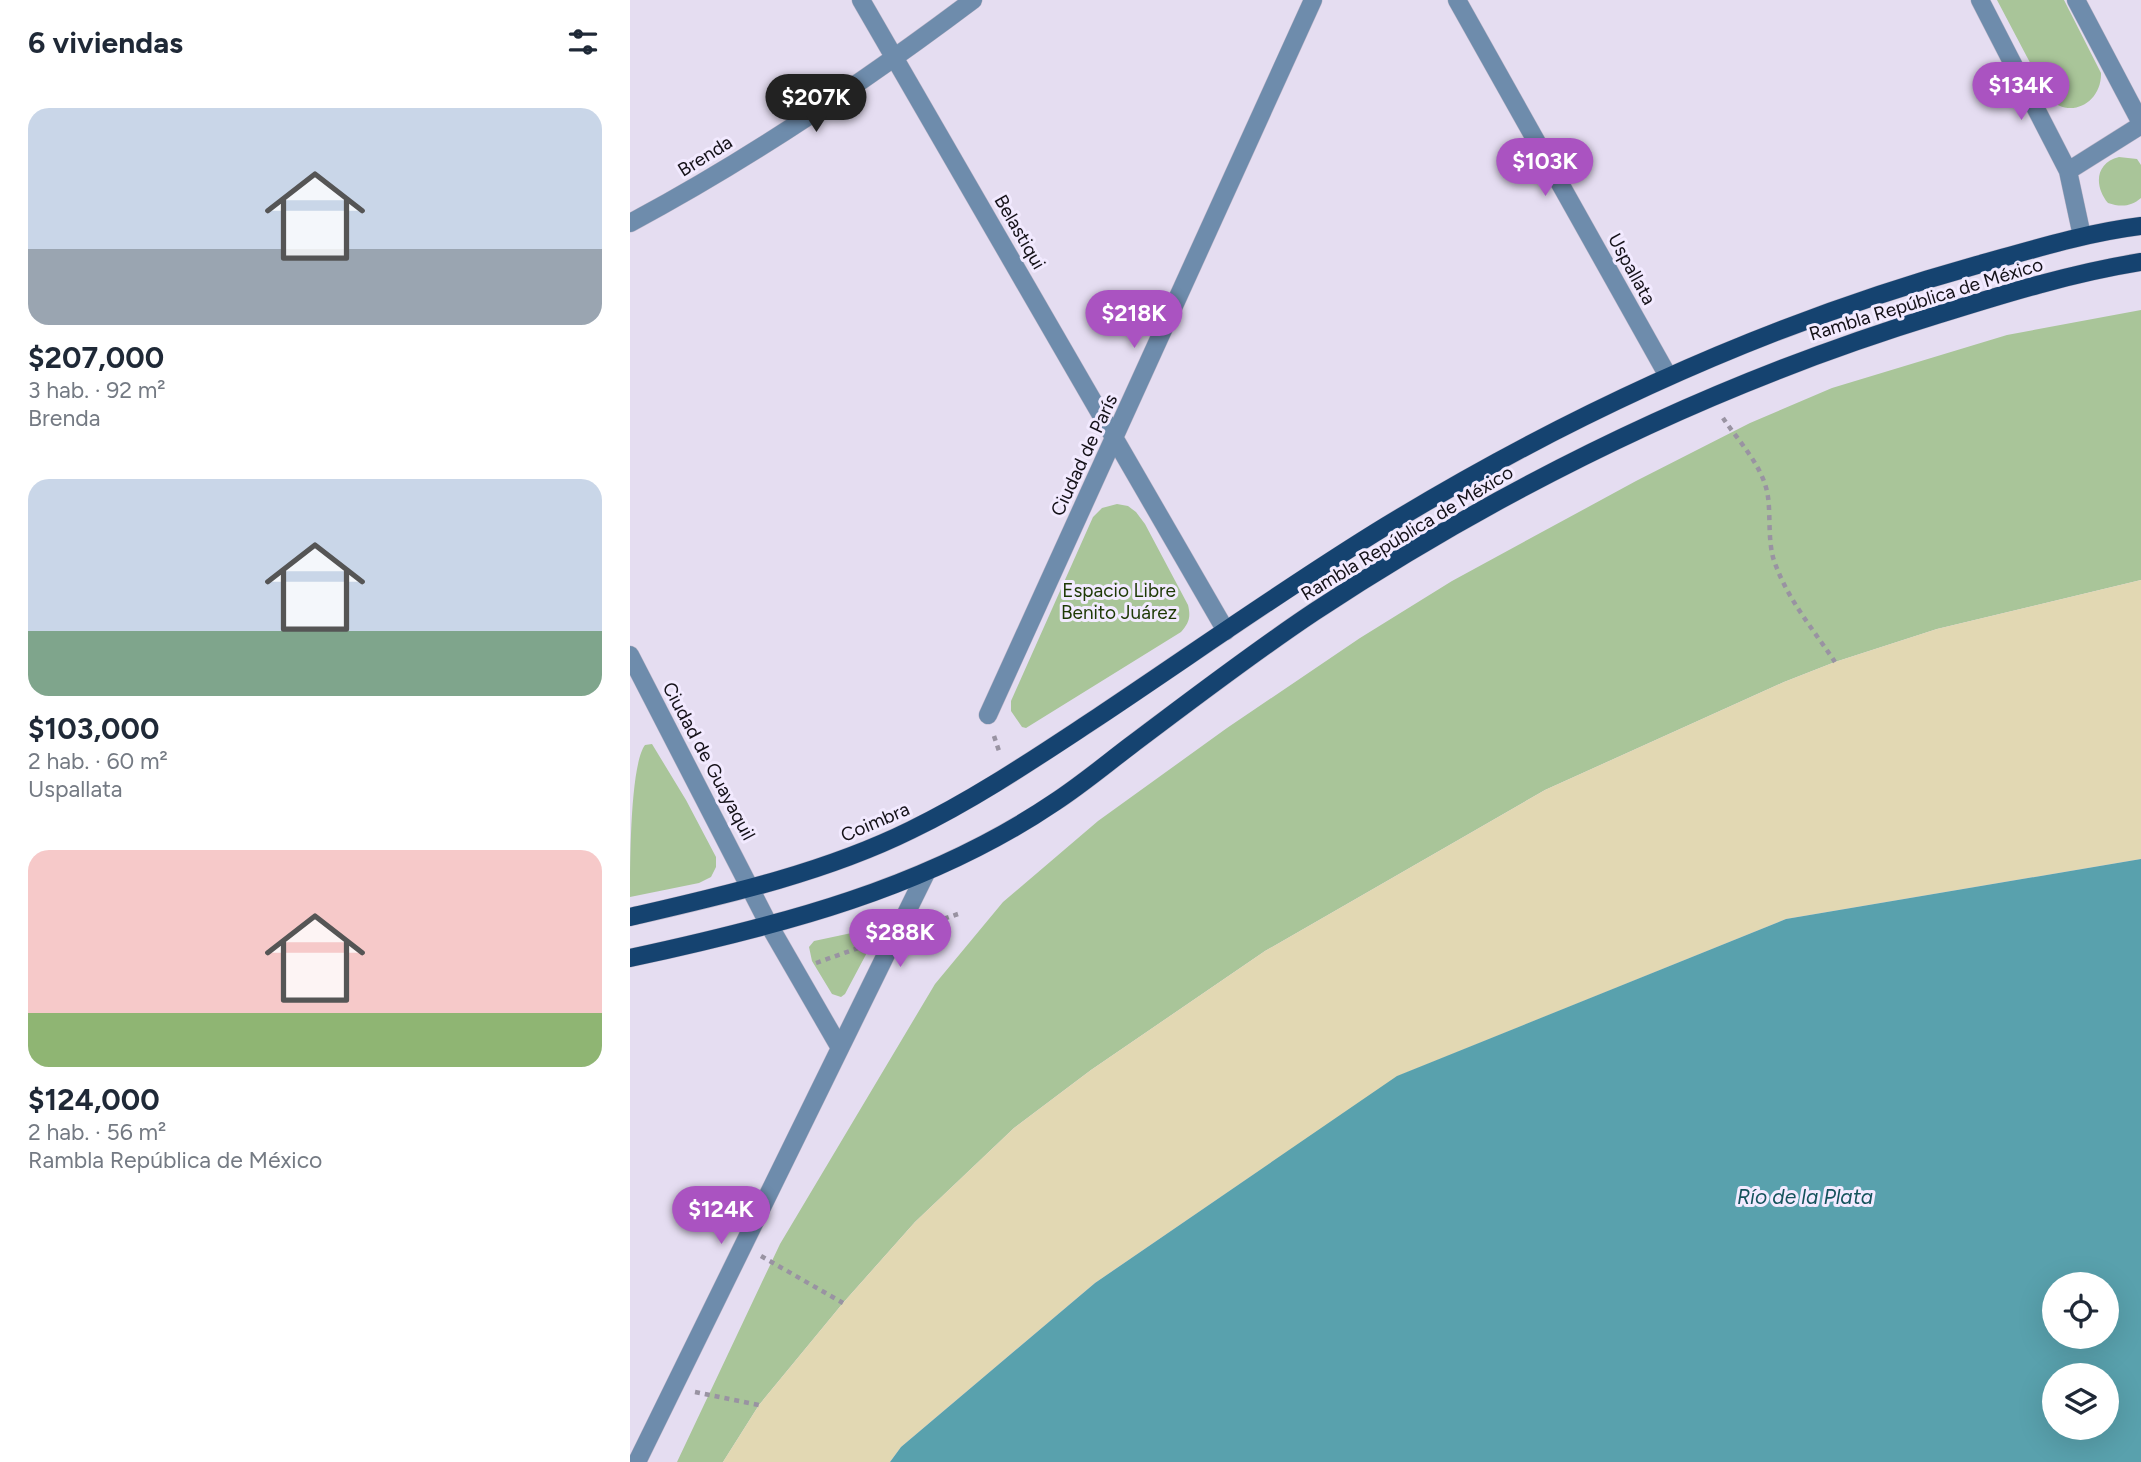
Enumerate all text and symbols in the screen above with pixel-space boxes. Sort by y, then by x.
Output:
icon: filters [564,23,602,61]
text: 6 viviendas [28,24,183,61]
pin: $134K [1972,62,2070,122]
text: $134K [1988,71,2054,99]
pin: $207K [767,74,865,134]
text: $207K [781,83,851,111]
street label: Brenda [674,130,736,182]
pin: $103K [1496,138,1594,198]
text: $103K [1512,147,1578,175]
icon: home [252,153,378,279]
street label: Belastiqui [989,191,1051,273]
street label: Uspallata [1603,229,1661,309]
street label: Rambla República de México [1806,252,2046,346]
pin: $218K [1085,290,1183,350]
text: $218K [1101,299,1167,327]
text: $207,000 [28,339,164,376]
text: 3 hab. · 92 m² [28,376,166,404]
street label: Ciudad de París [1046,390,1122,520]
text: Brenda [28,404,100,432]
street label: Rambla República de México [1297,461,1517,605]
icon: home [252,524,378,650]
park label: Espacio Libre Benito Juárez [1061,579,1177,624]
street label: Ciudad de Guayaquil [658,678,760,844]
text: $103,000 [28,710,159,747]
text: 2 hab. · 60 m² [28,747,168,775]
text: Uspallata [28,775,123,803]
street label: Coimbra [837,797,913,847]
icon: home [252,895,378,1021]
pin: $288K [851,909,949,969]
text: $288K [865,918,935,946]
text: $124,000 [28,1081,160,1118]
text: 2 hab. · 56 m² [28,1118,166,1146]
text: Rambla República de México [28,1146,322,1174]
water label: Río de la Plata [1737,1184,1873,1209]
pin: $124K [672,1186,770,1246]
text: $124K [688,1195,754,1223]
map controls [2042,1272,2119,1440]
button: locate [2042,1272,2119,1349]
button: layers [2042,1363,2119,1440]

